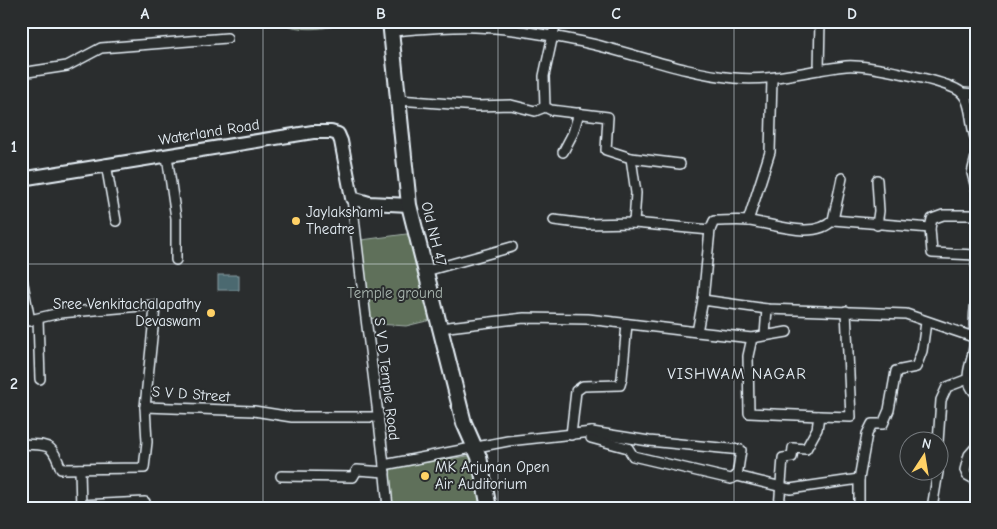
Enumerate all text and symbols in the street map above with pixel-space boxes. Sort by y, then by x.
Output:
text: A [141,5,150,23]
text: B [376,5,386,23]
text: C [611,5,621,23]
text: D [847,5,857,23]
street label: Waterland Road [157,115,261,149]
text: 1 [11,138,17,156]
street label: Old NH 47 [417,200,451,268]
place label: Jaylakshami Theatre [306,203,383,238]
marker: Jaylakshami Theatre [290,215,302,227]
park label: Temple ground [347,284,443,302]
place label: Sree Venkitachalapathy Devaswam [53,295,201,330]
marker: Sree Venkitachalapathy Devaswam [205,307,217,319]
street label: S V D Temple Road [371,317,403,441]
district label: VISHWAM NAGAR [667,365,807,383]
text: 2 [10,375,18,393]
street label: S V D Street [151,382,231,406]
north arrow [900,432,950,482]
text: N [920,435,933,453]
place label: MK Arjunan Open Air Auditorium [435,458,550,493]
marker: MK Arjunan Open Air Auditorium [419,470,431,482]

